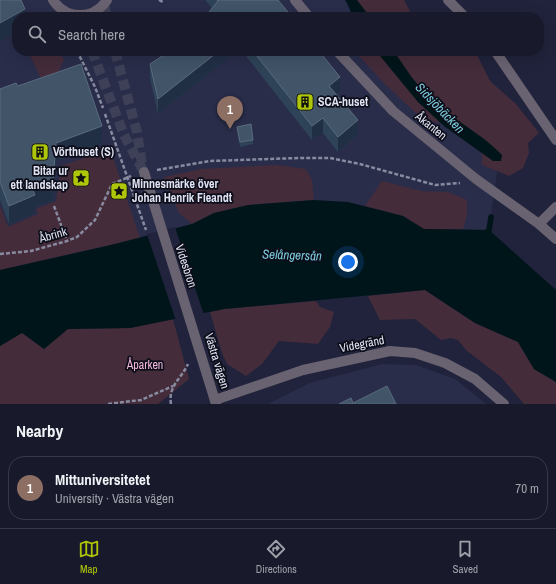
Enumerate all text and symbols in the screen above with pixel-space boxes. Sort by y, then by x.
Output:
search box [12,12,544,56]
icon: search [26,23,48,45]
text: Search here [58,24,125,45]
water label: Sidsjöbäcken [412,79,468,137]
building icon: SCA-huset [295,92,315,112]
place label: SCA-huset [318,94,369,110]
pin: 1 [217,96,243,129]
street label: Åkanten [411,108,450,144]
building icon: Vörthuset (S) [30,142,50,162]
place label: Vörthuset (S) [53,144,114,160]
place label: Bitar ur ett landskap [11,163,68,193]
place icon: Bitar ur ett landskap [71,168,91,188]
place label: Minnesmärke över Johan Henrik Fieandt [132,176,233,206]
place icon: Minnesmärke över Johan Henrik Fieandt [109,181,129,201]
street label: Åbrink [36,223,69,247]
street label: Videsbron [171,242,201,290]
water label: Selångersån [262,245,322,265]
your location [338,252,358,272]
street label: Västra vägen [201,331,233,391]
street label: Videgränd [338,332,386,356]
park label: Åparken [126,357,163,373]
text: Nearby [16,419,63,442]
text: Mittuniversitetet [55,469,150,490]
text: 1 [27,480,33,497]
text: 70 m [515,480,539,497]
text: University · Västra vägen [55,490,174,507]
tab: Map [78,538,100,576]
tab: Directions [256,538,297,576]
tab: Saved [453,538,478,576]

